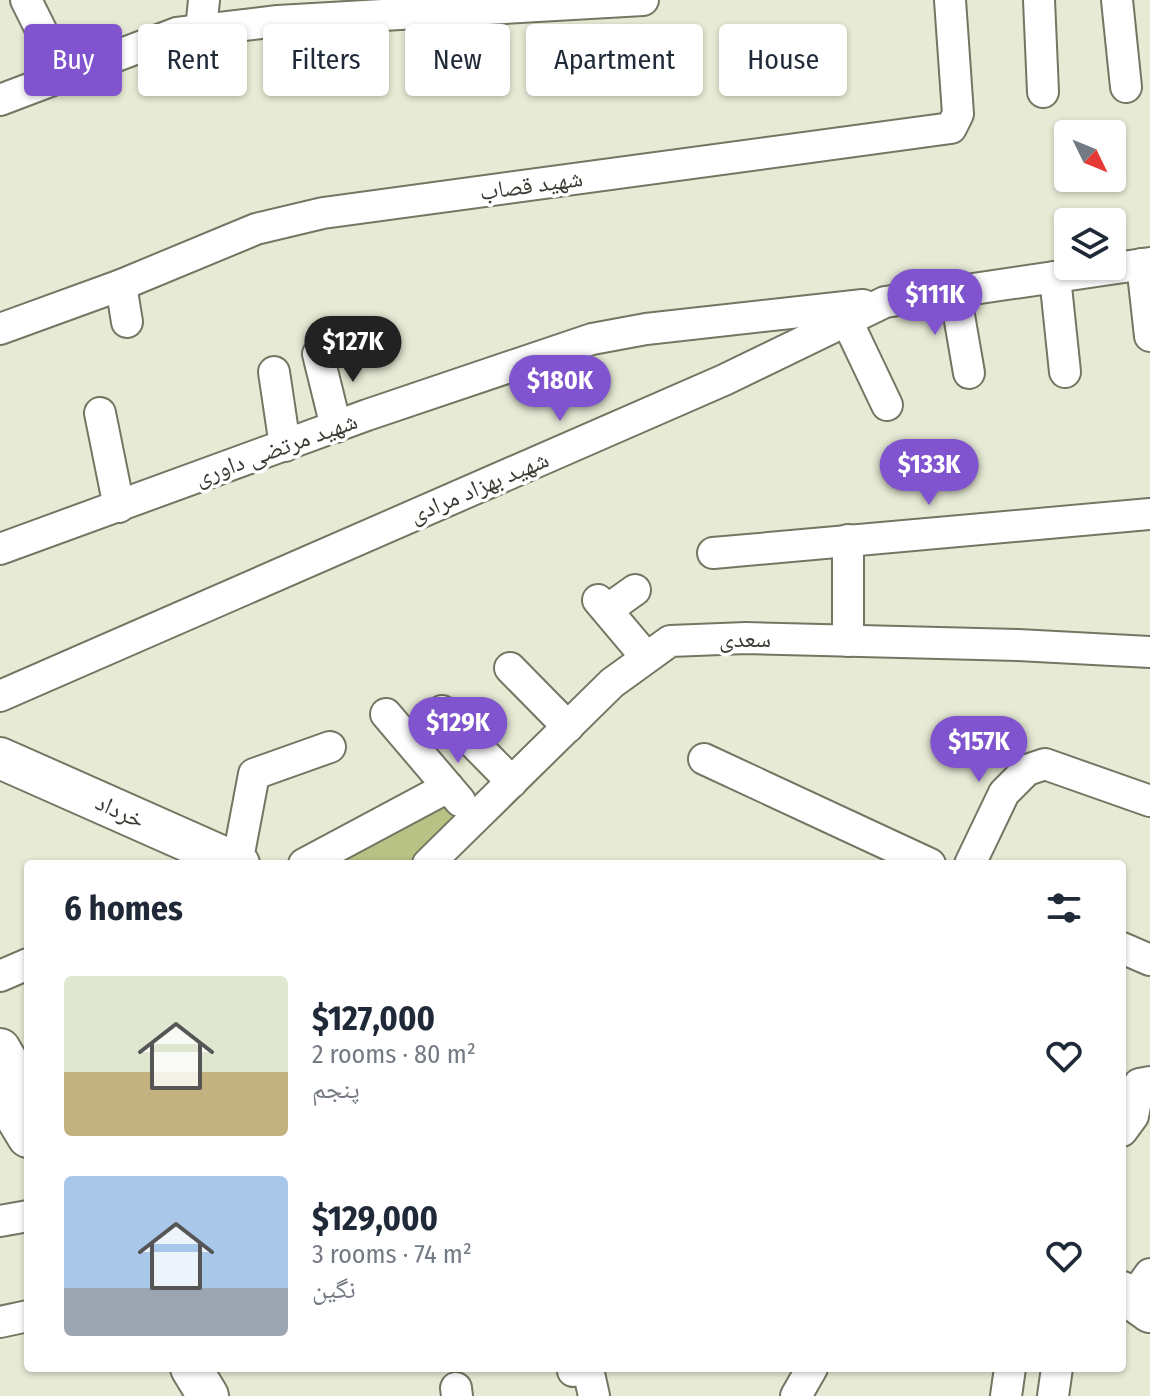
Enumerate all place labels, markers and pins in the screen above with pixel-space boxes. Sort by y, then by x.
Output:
pin: $111K [879,269,991,337]
pin: $127K [297,316,409,384]
pin: $180K [504,355,616,423]
pin: $133K [873,439,985,507]
pin: $129K [402,697,514,765]
pin: $157K [923,716,1035,784]

